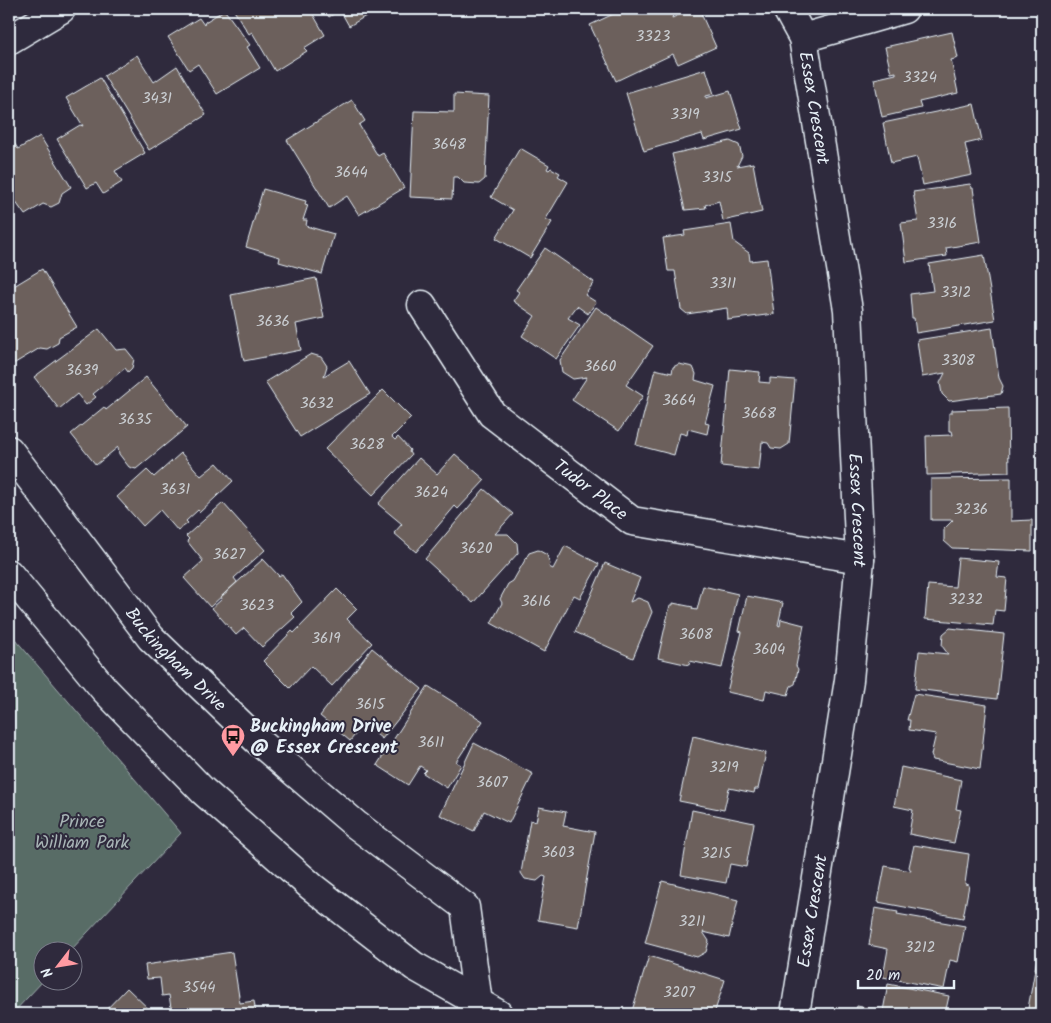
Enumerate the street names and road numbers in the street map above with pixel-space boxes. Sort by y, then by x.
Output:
street label: Essex Crescent [789,50,837,168]
street label: Essex Crescent [839,452,873,569]
street label: Tudor Place [546,453,634,529]
street label: Buckingham Drive [117,602,232,719]
street label: Essex Crescent [790,852,837,970]

